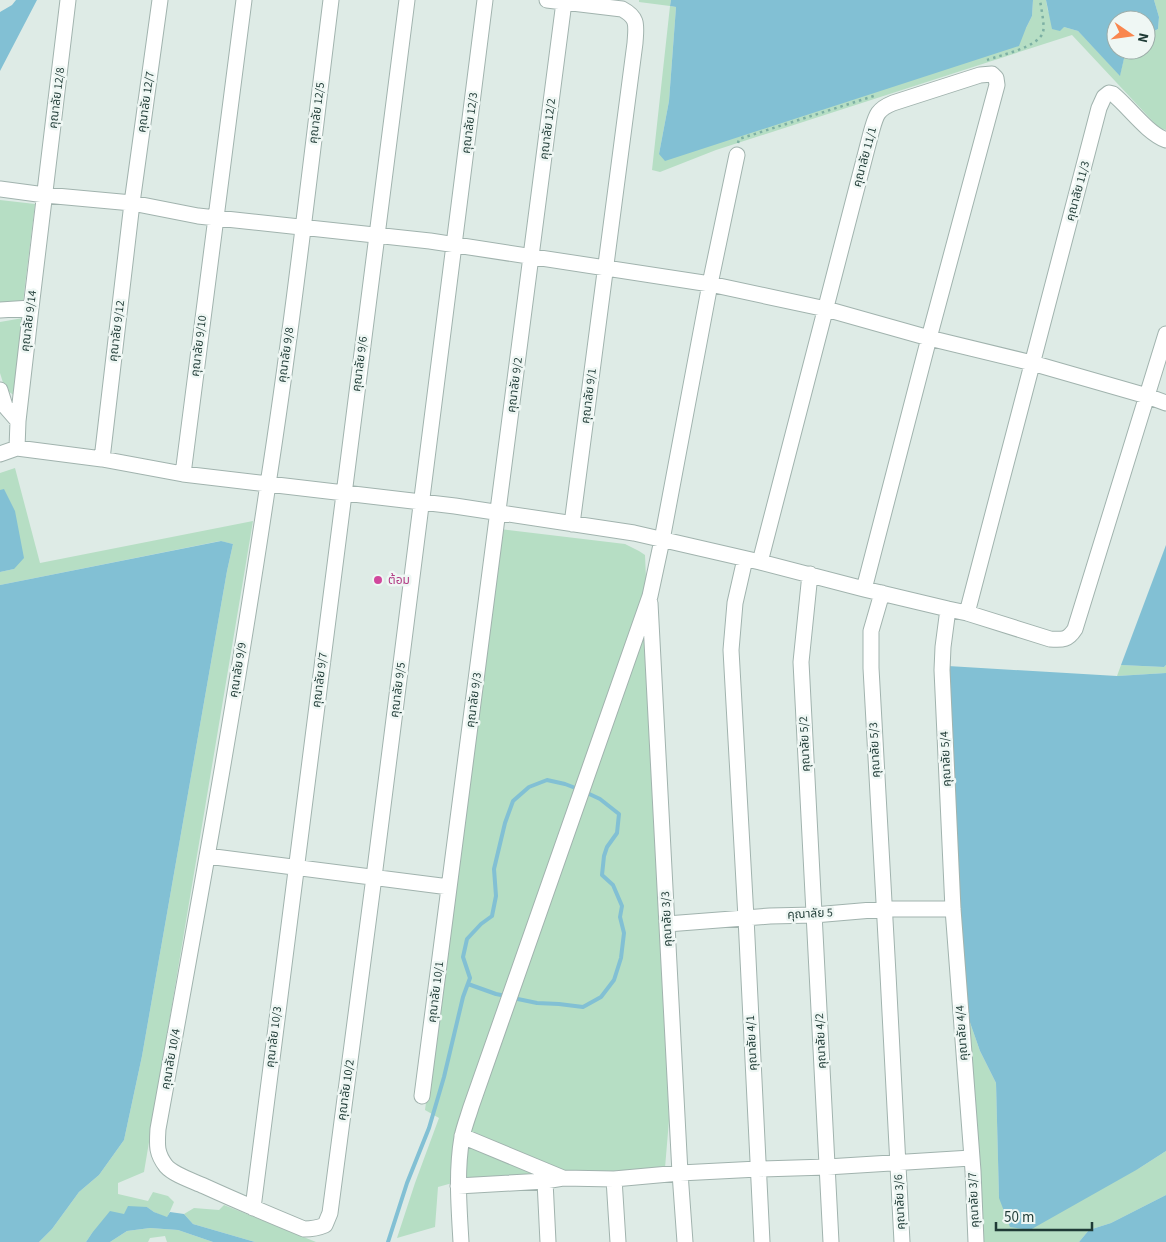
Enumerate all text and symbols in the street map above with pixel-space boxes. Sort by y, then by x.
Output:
north arrow [1106,10,1156,60]
text: N [1132,31,1153,44]
street label: คุณาลัย 12/8 [45,66,69,130]
street label: คุณาลัย 12/7 [133,70,159,134]
street label: คุณาลัย 12/5 [305,81,329,145]
street label: คุณาลัย 12/3 [458,91,482,155]
street label: คุณาลัย 12/2 [536,97,560,161]
street label: คุณาลัย 11/1 [849,125,881,189]
street label: คุณาลัย 11/3 [1062,159,1094,223]
street label: คุณาลัย 9/14 [17,289,41,353]
street label: คุณาลัย 9/12 [105,299,129,363]
street label: คุณาลัย 9/10 [187,314,211,378]
street label: คุณาลัย 9/8 [274,326,298,384]
street label: คุณาลัย 9/6 [348,335,372,393]
street label: คุณาลัย 9/2 [503,356,527,414]
street label: คุณาลัย 9/1 [577,367,601,425]
place label: ต้อม [388,572,410,589]
marker: ต้อม [372,574,384,586]
street label: คุณาลัย 9/9 [225,641,251,699]
street label: คุณาลัย 9/7 [308,651,332,709]
street label: คุณาลัย 9/5 [386,661,410,719]
street label: คุณาลัย 9/3 [462,671,486,729]
street label: คุณาลัย 5/2 [795,716,815,772]
street label: คุณาลัย 5/3 [865,722,885,778]
street label: คุณาลัย 5/4 [936,731,956,787]
street label: คุณาลัย 3/3 [657,891,677,947]
street label: คุณาลัย 5 [787,904,833,924]
street label: คุณาลัย 10/1 [424,960,448,1024]
street label: คุณาลัย 10/3 [262,1005,286,1069]
street label: คุณาลัย 4/4 [952,1005,972,1061]
street label: คุณาลัย 4/2 [811,1013,831,1069]
street label: คุณาลัย 4/1 [742,1015,762,1071]
street label: คุณาลัย 10/4 [157,1027,185,1091]
street label: คุณาลัย 10/2 [333,1058,359,1122]
street label: คุณาลัย 3/7 [964,1172,984,1228]
street label: คุณาลัย 3/6 [890,1174,910,1230]
scale bar [996,1200,1092,1232]
text: 50 m [1004,1207,1034,1228]

